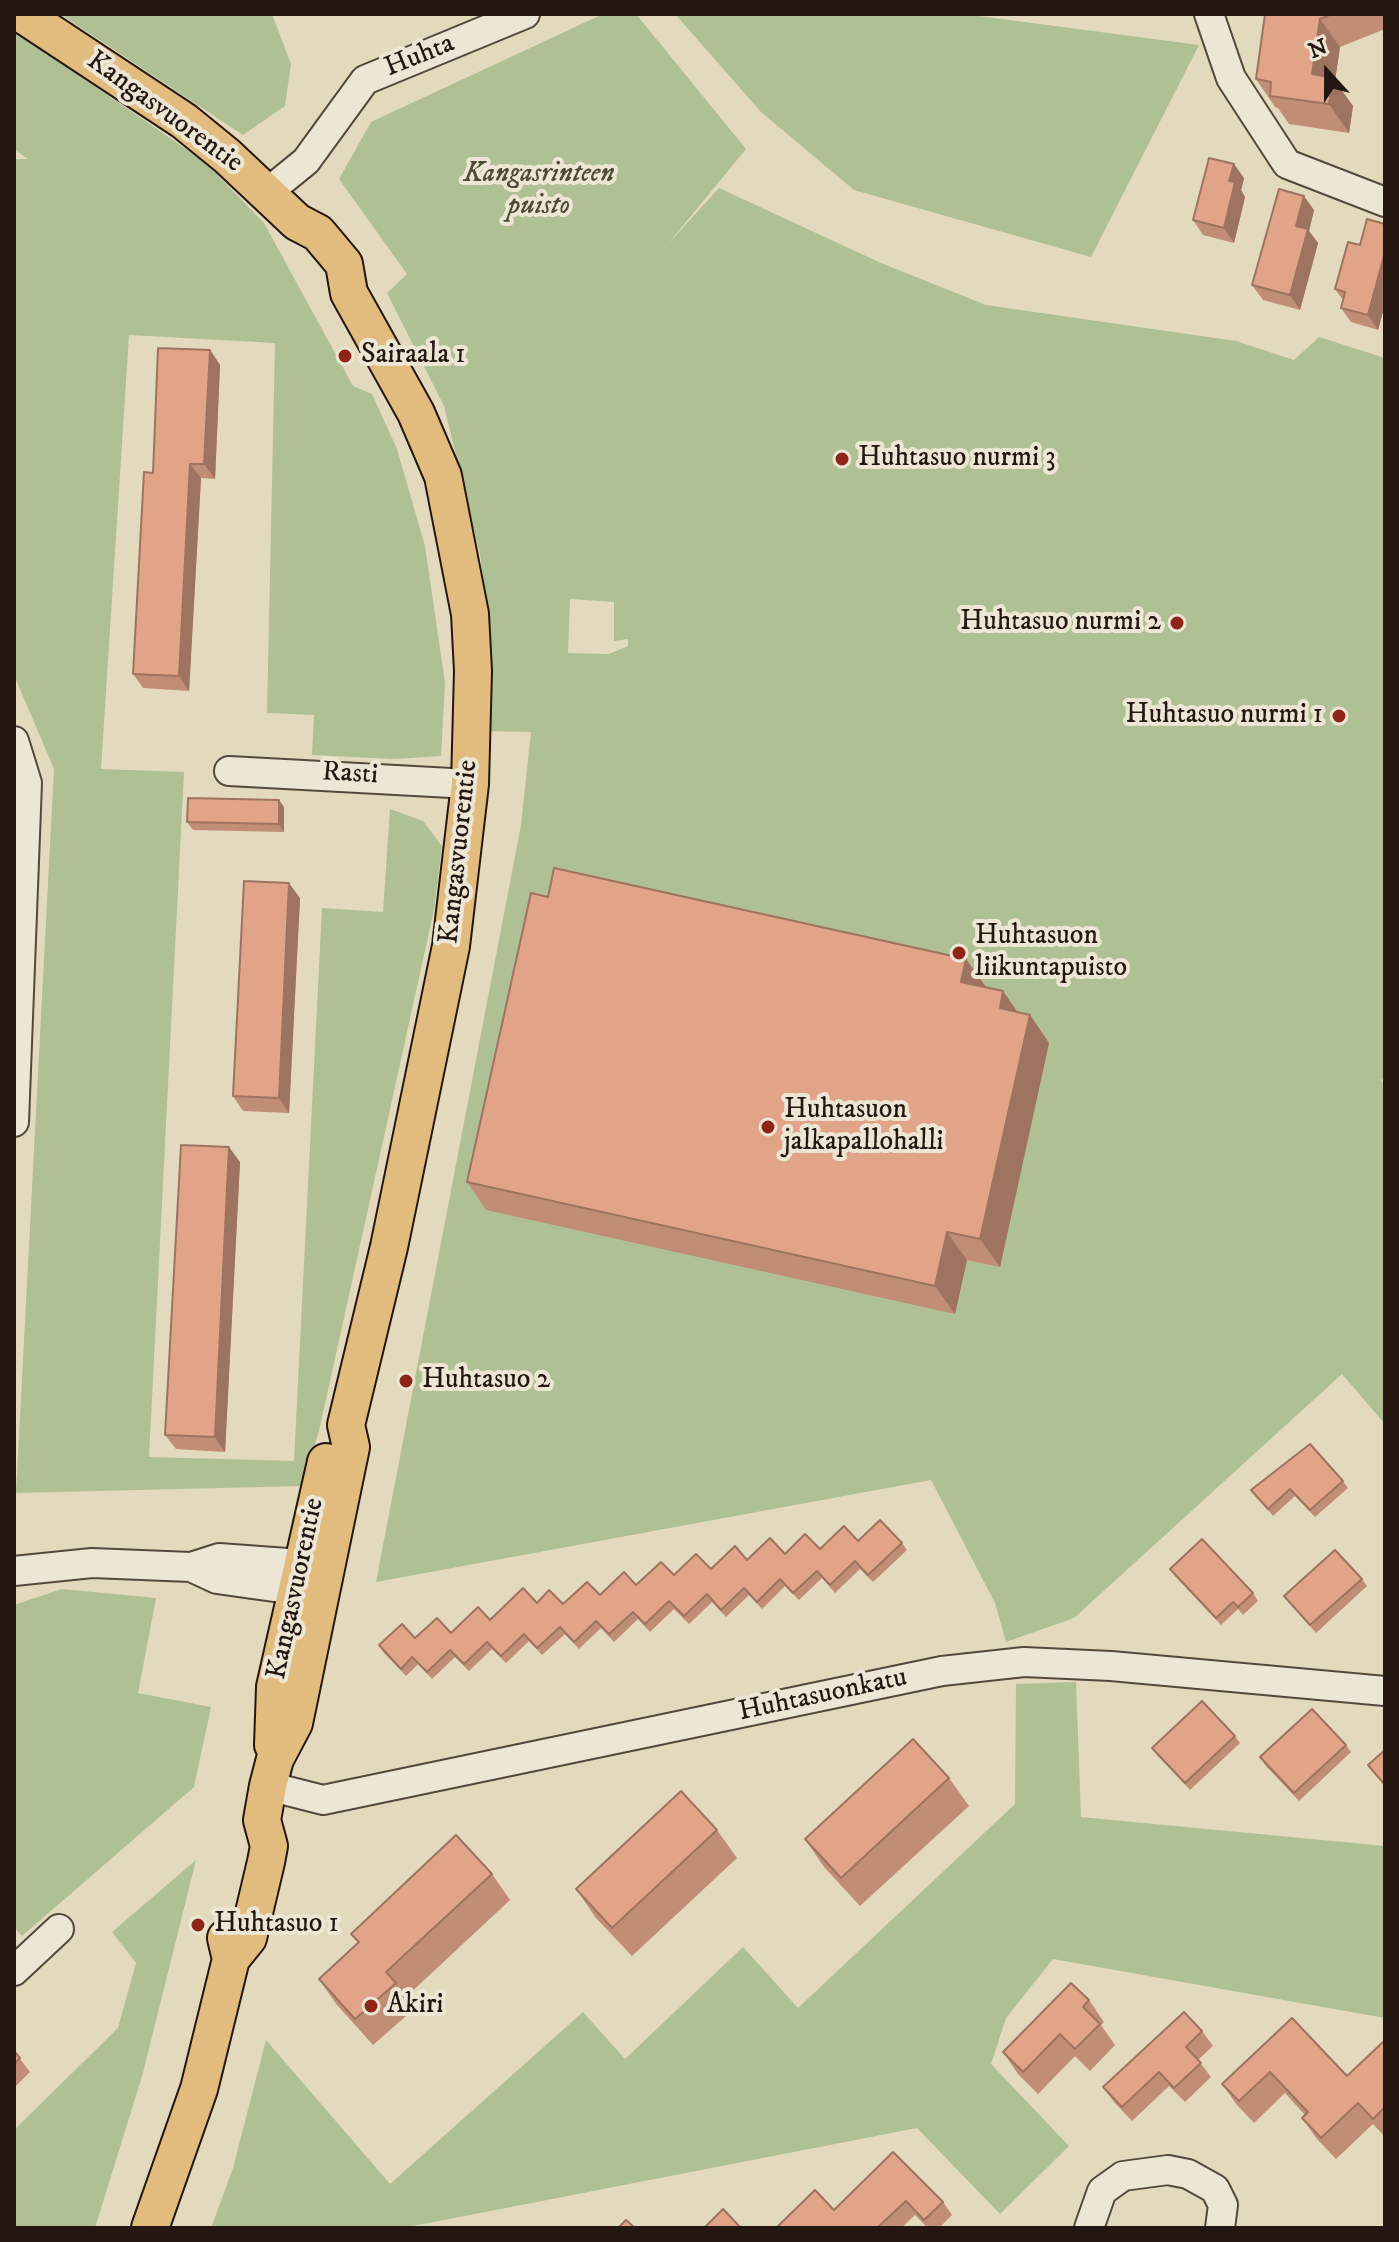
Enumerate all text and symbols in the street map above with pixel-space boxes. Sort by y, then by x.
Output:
street label: Huhta [380,28,460,86]
north arrow [1287,32,1367,112]
text: N [1305,33,1331,65]
street label: Kangasvuorentie [79,45,249,181]
park label: Kangasrinteen puisto [464,158,614,224]
place label: Sairaala 1 [361,339,466,373]
marker: Sairaala 1 [336,347,354,365]
place label: Huhtasuo nurmi 3 [858,442,1056,476]
marker: Huhtasuo nurmi 3 [833,450,851,468]
place label: Huhtasuo nurmi 2 [960,606,1161,640]
marker: Huhtasuo nurmi 2 [1168,614,1186,632]
place label: Huhtasuo nurmi 1 [1126,699,1323,733]
marker: Huhtasuo nurmi 1 [1330,707,1348,725]
street label: Rasti [321,757,379,793]
street label: Kangasvuorentie [434,758,486,946]
place label: Huhtasuon liikuntapuisto [975,920,1127,986]
marker: Huhtasuon liikuntapuisto [950,944,968,962]
place label: Huhtasuon jalkapallohalli [784,1094,944,1160]
marker: Huhtasuon jalkapallohalli [759,1118,777,1136]
place label: Huhtasuo 2 [422,1364,550,1398]
marker: Huhtasuo 2 [397,1372,415,1390]
street label: Kangasvuorentie [261,1495,333,1683]
street label: Huhtasuonkatu [736,1662,910,1730]
place label: Huhtasuo 1 [214,1908,339,1942]
marker: Huhtasuo 1 [189,1916,207,1934]
place label: Akiri [387,1989,444,2023]
marker: Akiri [362,1997,380,2015]

